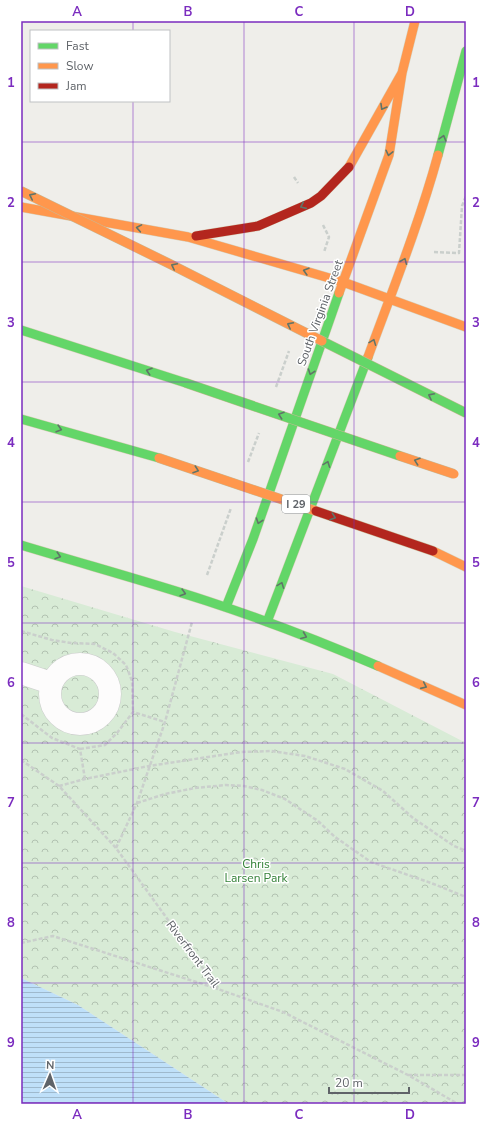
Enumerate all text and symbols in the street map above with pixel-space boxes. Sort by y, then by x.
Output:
text: A [72,3,82,21]
text: B [184,3,193,21]
text: C [295,3,304,21]
text: D [405,3,415,21]
legend [30,30,170,102]
text: Fast [66,38,89,54]
text: Slow [66,58,94,74]
text: 1 [7,74,15,92]
text: 1 [472,74,480,92]
text: Jam [65,78,87,94]
one-way arrow [380,103,387,110]
one-way arrow [438,134,447,141]
one-way arrow [385,150,393,156]
text: 2 [7,194,15,212]
one-way arrow [29,194,36,201]
text: 2 [472,194,480,212]
one-way arrow [300,201,307,209]
one-way arrow [136,224,142,233]
street label: South Virginia Street [293,257,347,368]
one-way arrow [399,258,407,265]
one-way arrow [171,263,178,271]
one-way arrow [302,267,309,276]
text: 3 [7,314,15,332]
text: 3 [472,314,480,332]
one-way arrow [287,322,294,329]
one-way arrow [368,338,376,345]
one-way arrow [146,367,153,376]
one-way arrow [308,368,316,375]
one-way arrow [428,393,435,401]
one-way arrow [277,411,284,420]
one-way arrow [55,424,62,433]
text: 4 [7,434,15,452]
text: 4 [472,434,480,452]
one-way arrow [414,458,421,466]
one-way arrow [322,460,330,467]
one-way arrow [193,465,200,474]
road number: I 29 [282,495,310,513]
one-way arrow [329,512,336,520]
one-way arrow [255,518,264,525]
one-way arrow [55,551,62,560]
text: 5 [7,554,15,572]
text: 5 [472,554,480,572]
one-way arrow [277,582,285,589]
one-way arrow [179,588,186,597]
one-way arrow [300,632,307,640]
text: 6 [7,674,15,692]
text: 6 [472,674,480,692]
one-way arrow [419,681,427,689]
text: 7 [7,794,15,812]
text: 7 [472,794,480,812]
park label: Chris Larsen Park [224,856,289,886]
text: 8 [7,914,15,932]
text: 8 [472,914,480,932]
street label: Riverfront Trail [162,917,224,991]
text: 9 [7,1034,15,1052]
text: 9 [472,1034,480,1052]
north arrow [30,1055,70,1095]
text: N [46,1058,55,1073]
scale bar [329,1069,409,1095]
text: 20 m [335,1075,363,1091]
text: A [72,1106,82,1124]
text: B [184,1106,193,1124]
text: C [295,1106,304,1124]
text: D [405,1106,415,1124]

